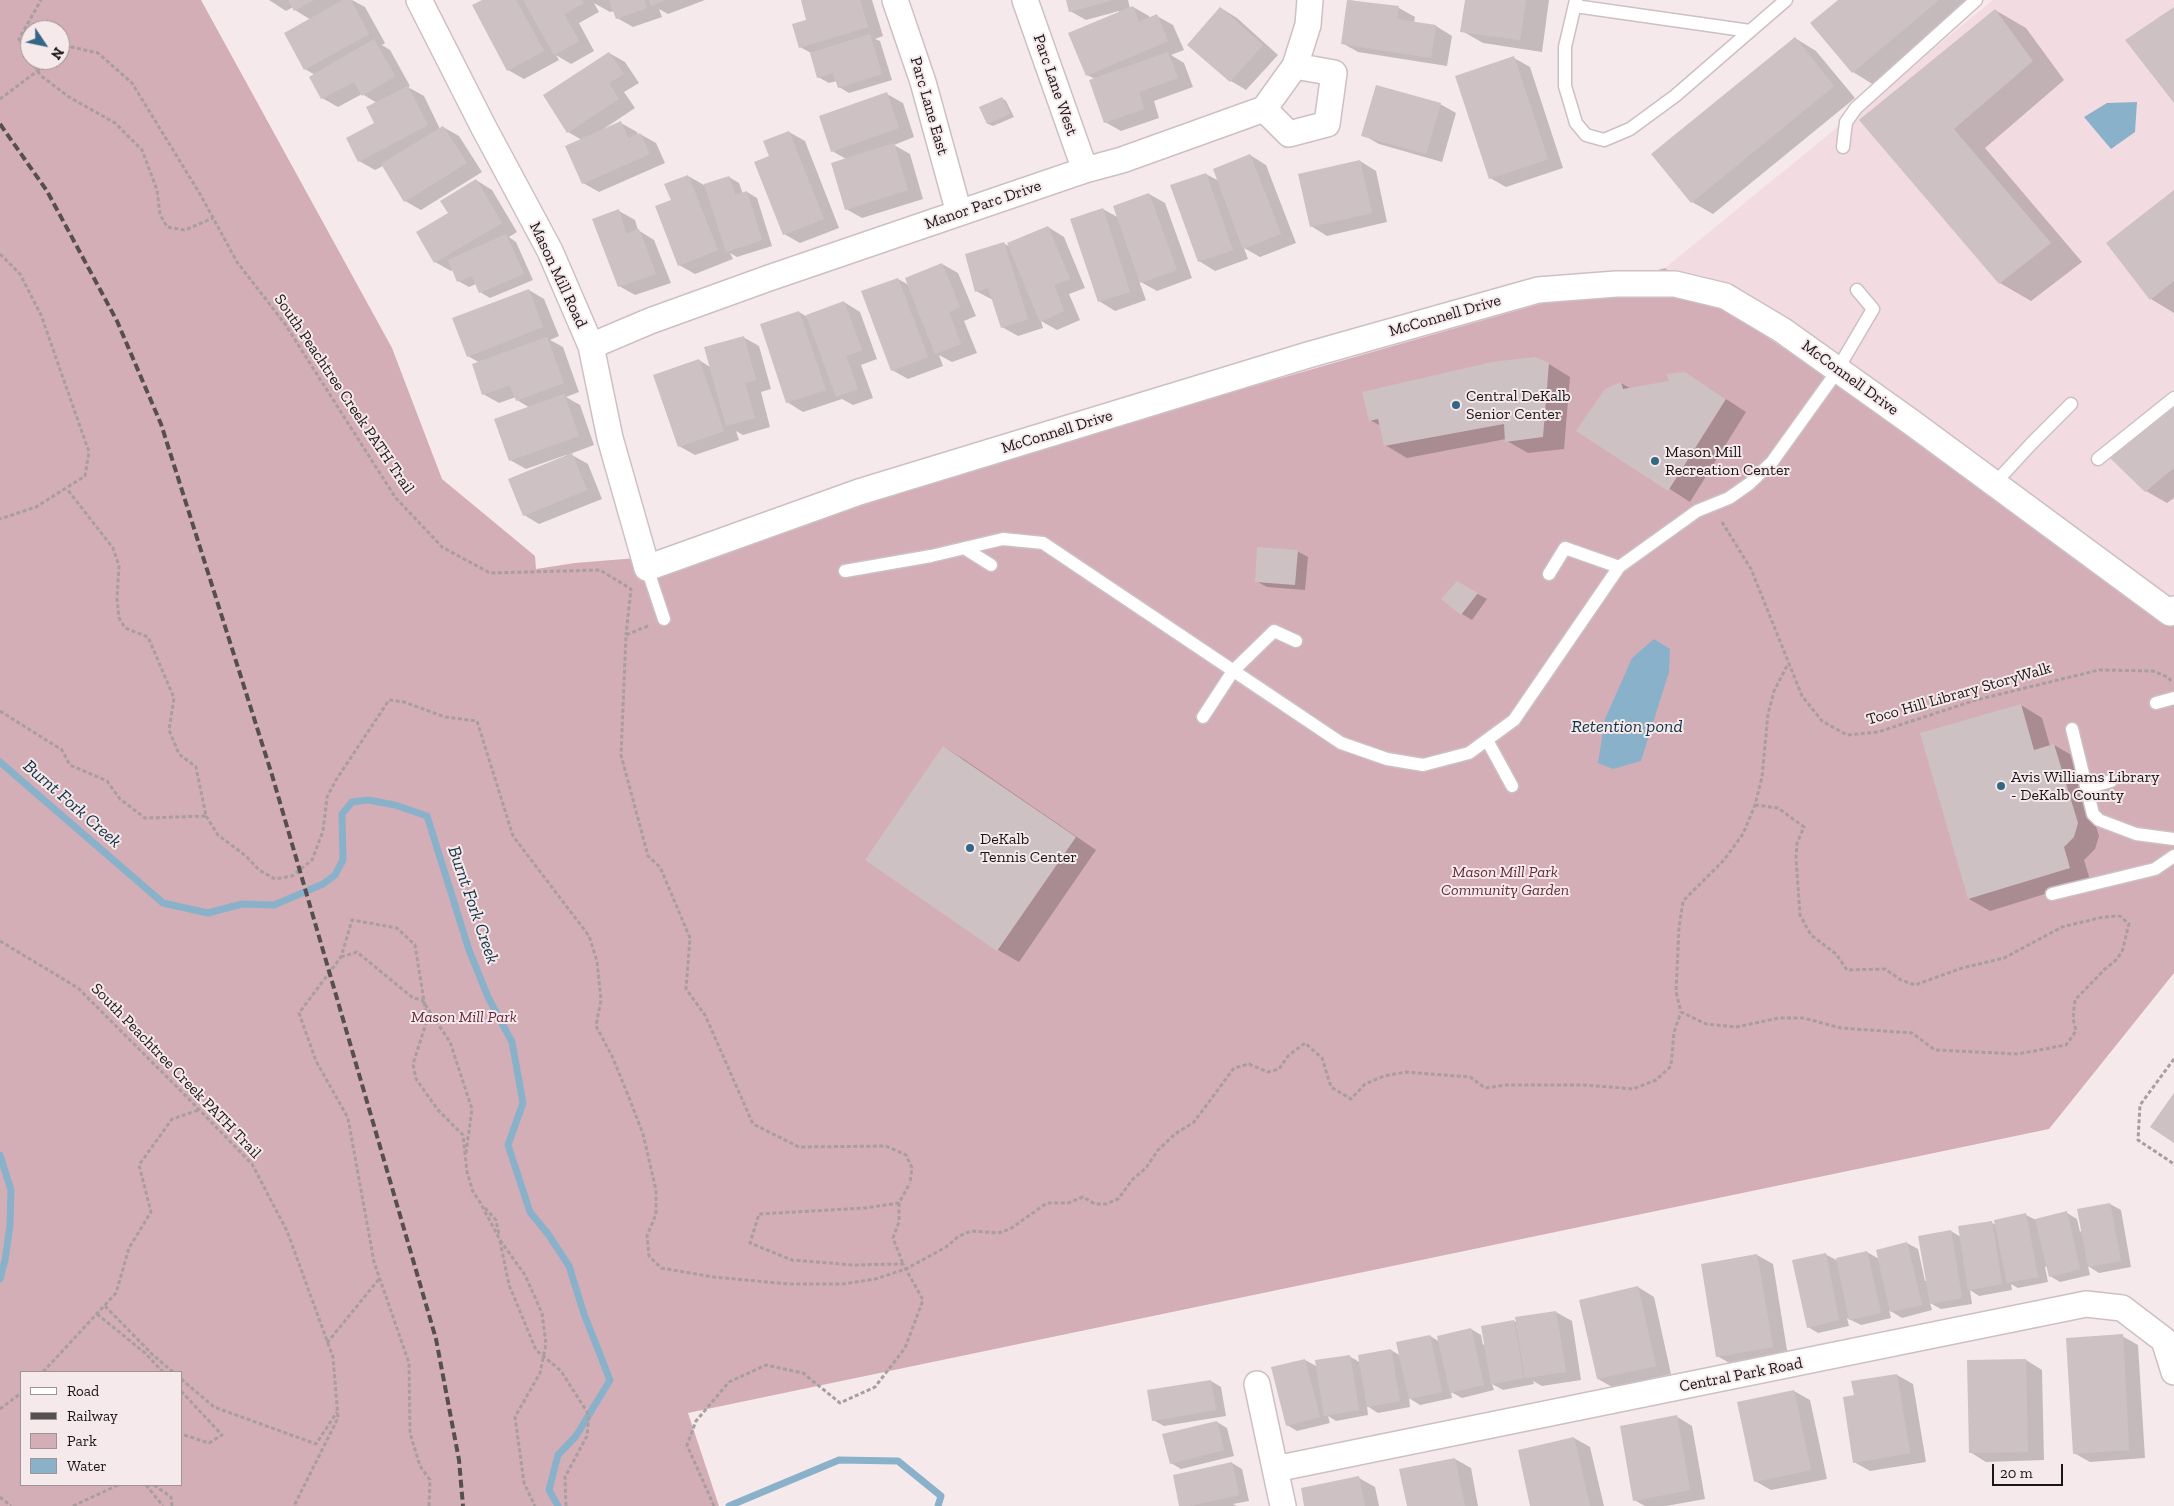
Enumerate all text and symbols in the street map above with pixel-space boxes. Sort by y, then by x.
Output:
north arrow [20,20,70,70]
street label: Parc Lane West [1029,32,1081,138]
text: N [47,44,67,62]
street label: Parc Lane East [906,55,952,157]
street label: Manor Parc Drive [922,176,1044,234]
street label: Mason Mill Road [525,219,591,331]
street label: South Peachtree Creek PATH Trail [270,291,418,497]
street label: McConnell Drive [1387,291,1503,341]
street label: McConnell Drive [1798,336,1902,420]
place label: Central DeKalb Senior Center [1466,386,1571,424]
marker: Central DeKalb Senior Center [1450,399,1462,411]
street label: McConnell Drive [999,406,1115,458]
place label: Mason Mill Recreation Center [1665,442,1790,480]
marker: Mason Mill Recreation Center [1649,455,1661,467]
street label: Toco Hill Library StoryWalk [1864,658,2054,730]
water label: Retention pond [1571,716,1683,738]
water label: Burnt Fork Creek [18,755,126,853]
place label: Avis Williams Library - DeKalb County [2011,767,2159,805]
marker: Avis Williams Library - DeKalb County [1995,780,2007,792]
place label: DeKalb Tennis Center [980,829,1077,867]
marker: DeKalb Tennis Center [964,842,976,854]
water label: Burnt Fork Creek [443,843,503,967]
park label: Mason Mill Park Community Garden [1441,862,1569,900]
street label: South Peachtree Creek PATH Trail [87,979,265,1163]
park label: Mason Mill Park [411,1007,517,1027]
street label: Central Park Road [1678,1354,1804,1396]
legend [20,1371,182,1486]
text: Road [67,1382,99,1400]
text: Railway [67,1407,118,1425]
text: Park [67,1432,97,1450]
scale bar [1994,1454,2065,1486]
text: Water [67,1457,107,1475]
text: 20 m [2000,1464,2033,1482]

